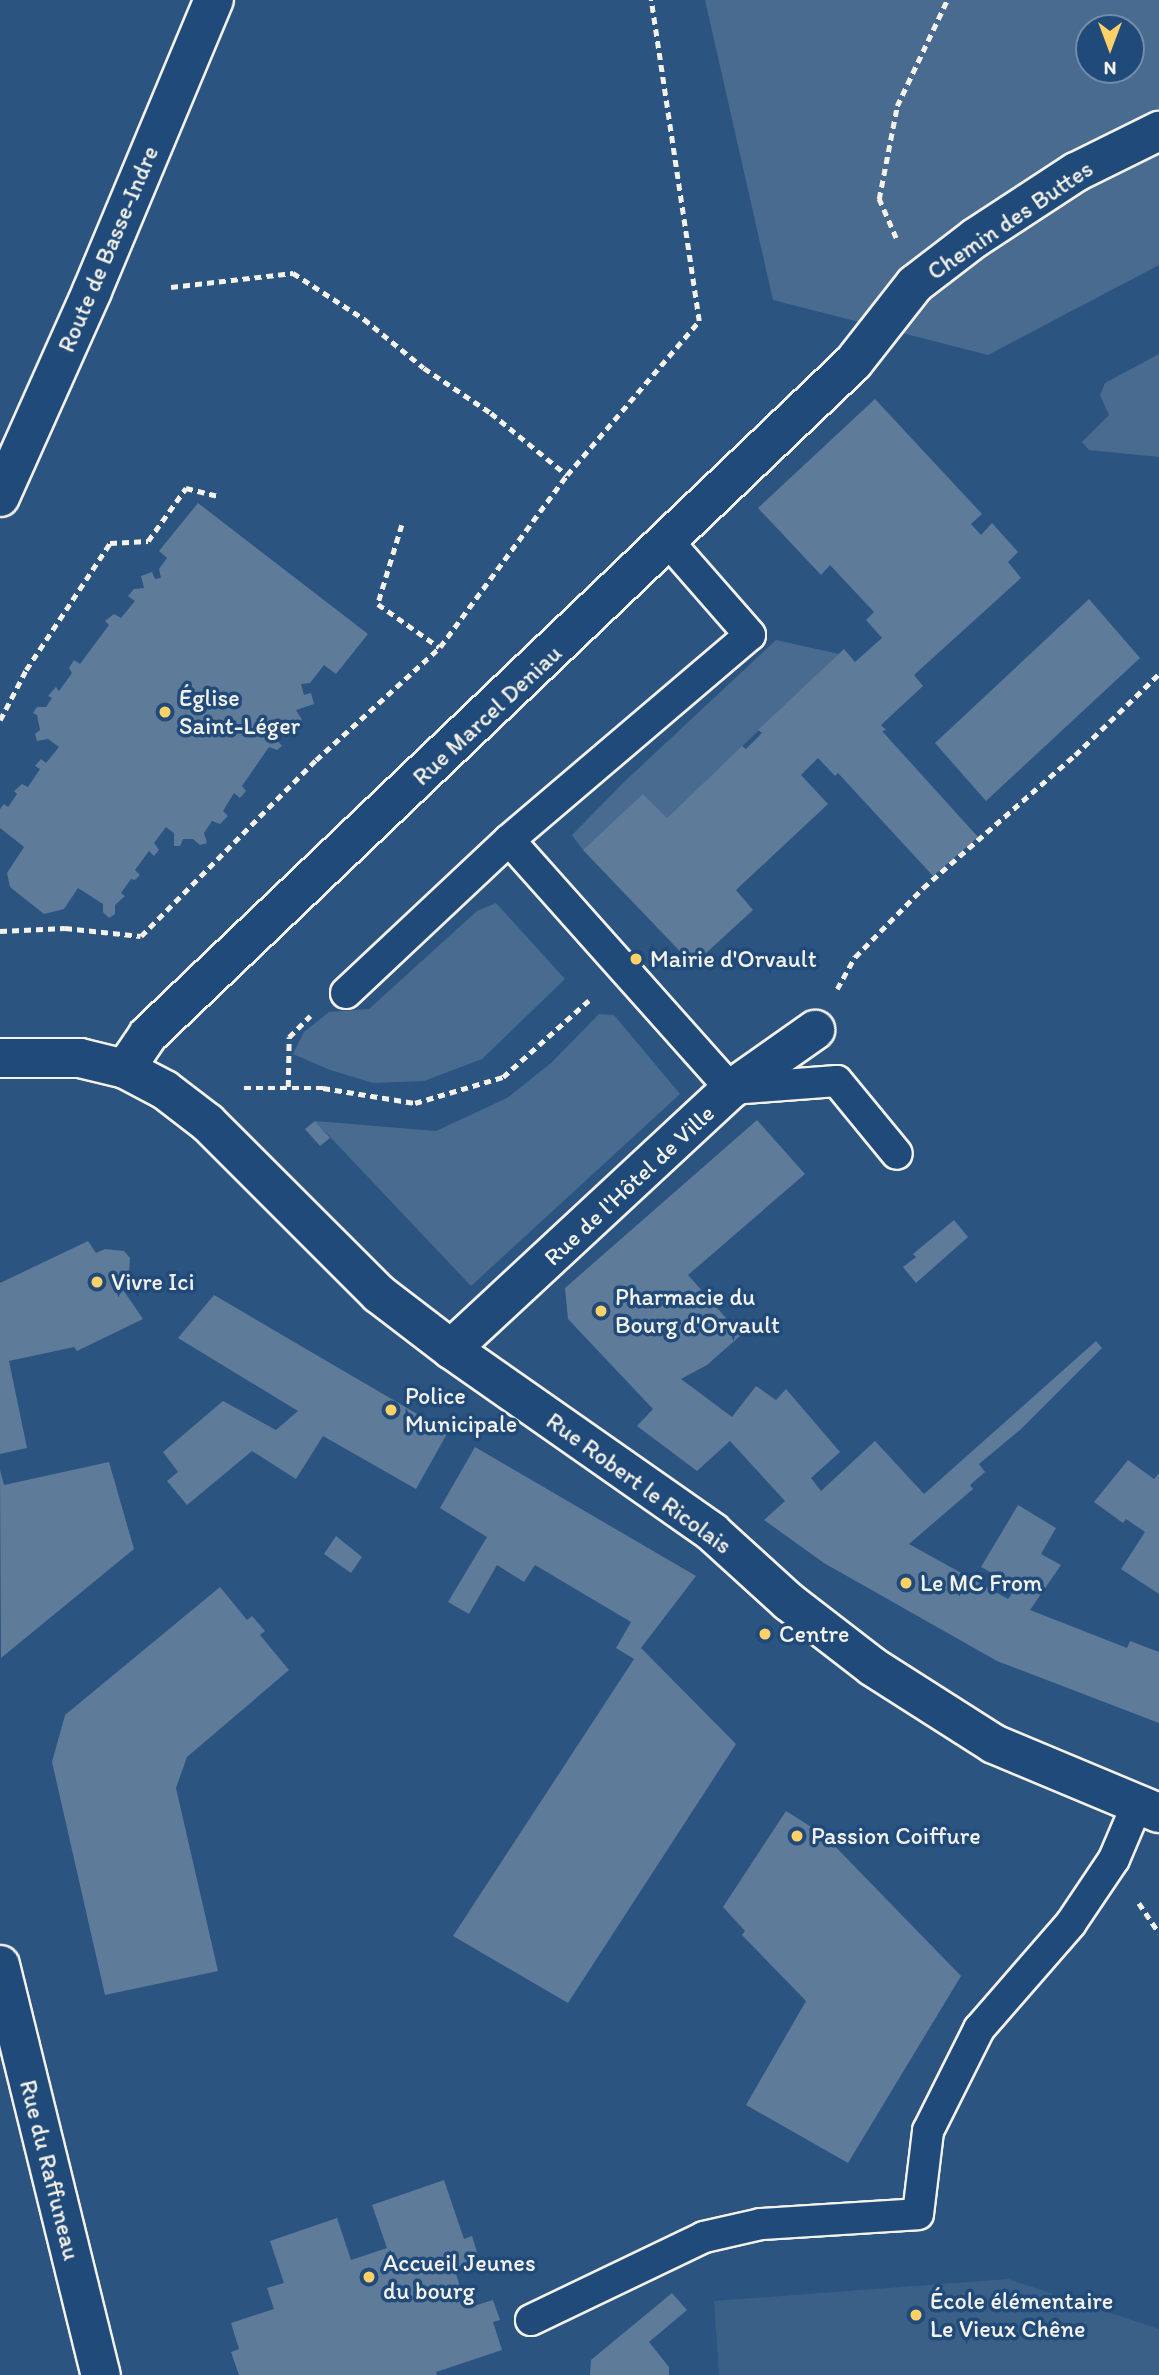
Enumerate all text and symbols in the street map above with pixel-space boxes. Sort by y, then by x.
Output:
north arrow [1075,14,1145,84]
text: N [1104,57,1116,80]
street label: Route de Basse-Indre [51,141,165,357]
street label: Chemin des Buttes [922,154,1098,286]
street label: Rue Marcel Deniau [407,639,567,791]
place label: Église Saint-Léger [179,684,300,740]
marker: Église Saint-Léger [157,704,173,720]
place label: Mairie d'Orvault [650,945,817,973]
marker: Mairie d'Orvault [628,951,644,967]
street label: Rue de l'Hôtel de Ville [538,1099,720,1271]
place label: Vivre Ici [111,1268,195,1296]
marker: Vivre Ici [89,1274,105,1290]
place label: Pharmacie du Bourg d'Orvault [615,1283,780,1339]
marker: Pharmacie du Bourg d'Orvault [593,1303,609,1319]
place label: Police Municipale [405,1382,517,1438]
marker: Police Municipale [383,1402,399,1418]
street label: Rue Robert le Ricolais [541,1406,737,1560]
place label: Le MC From [920,1569,1042,1597]
marker: Le MC From [898,1575,914,1591]
place label: Centre [779,1620,849,1648]
marker: Centre [757,1626,773,1642]
place label: Passion Coiffure [811,1822,981,1850]
marker: Passion Coiffure [789,1828,805,1844]
street label: Rue du Raffuneau [14,2077,86,2263]
place label: Accueil Jeunes du bourg [383,2249,536,2305]
marker: Accueil Jeunes du bourg [361,2269,377,2285]
place label: École élémentaire Le Vieux Chêne [930,2287,1112,2343]
marker: École élémentaire Le Vieux Chêne [908,2307,924,2323]

